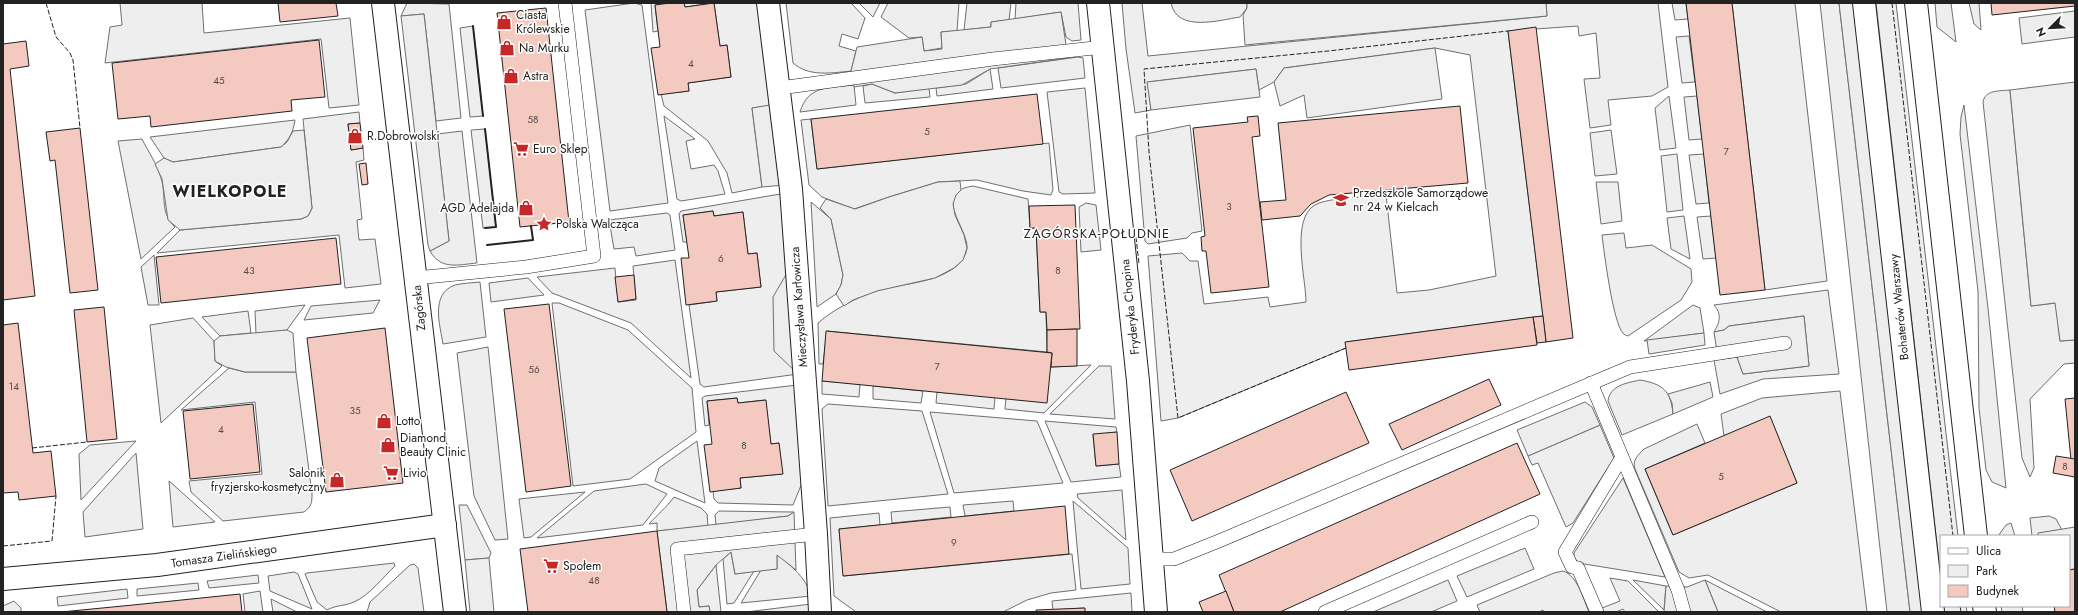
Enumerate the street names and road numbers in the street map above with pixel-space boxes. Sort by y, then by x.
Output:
street label: Mieczysława Karłowicza [786,246,812,368]
street label: Bohaterów Warszawy [1884,252,1914,361]
street label: Fryderyka Chopina [1116,258,1144,356]
street label: Zagórska [408,284,430,332]
street label: Tomasza Zielińskiego [170,540,278,572]

